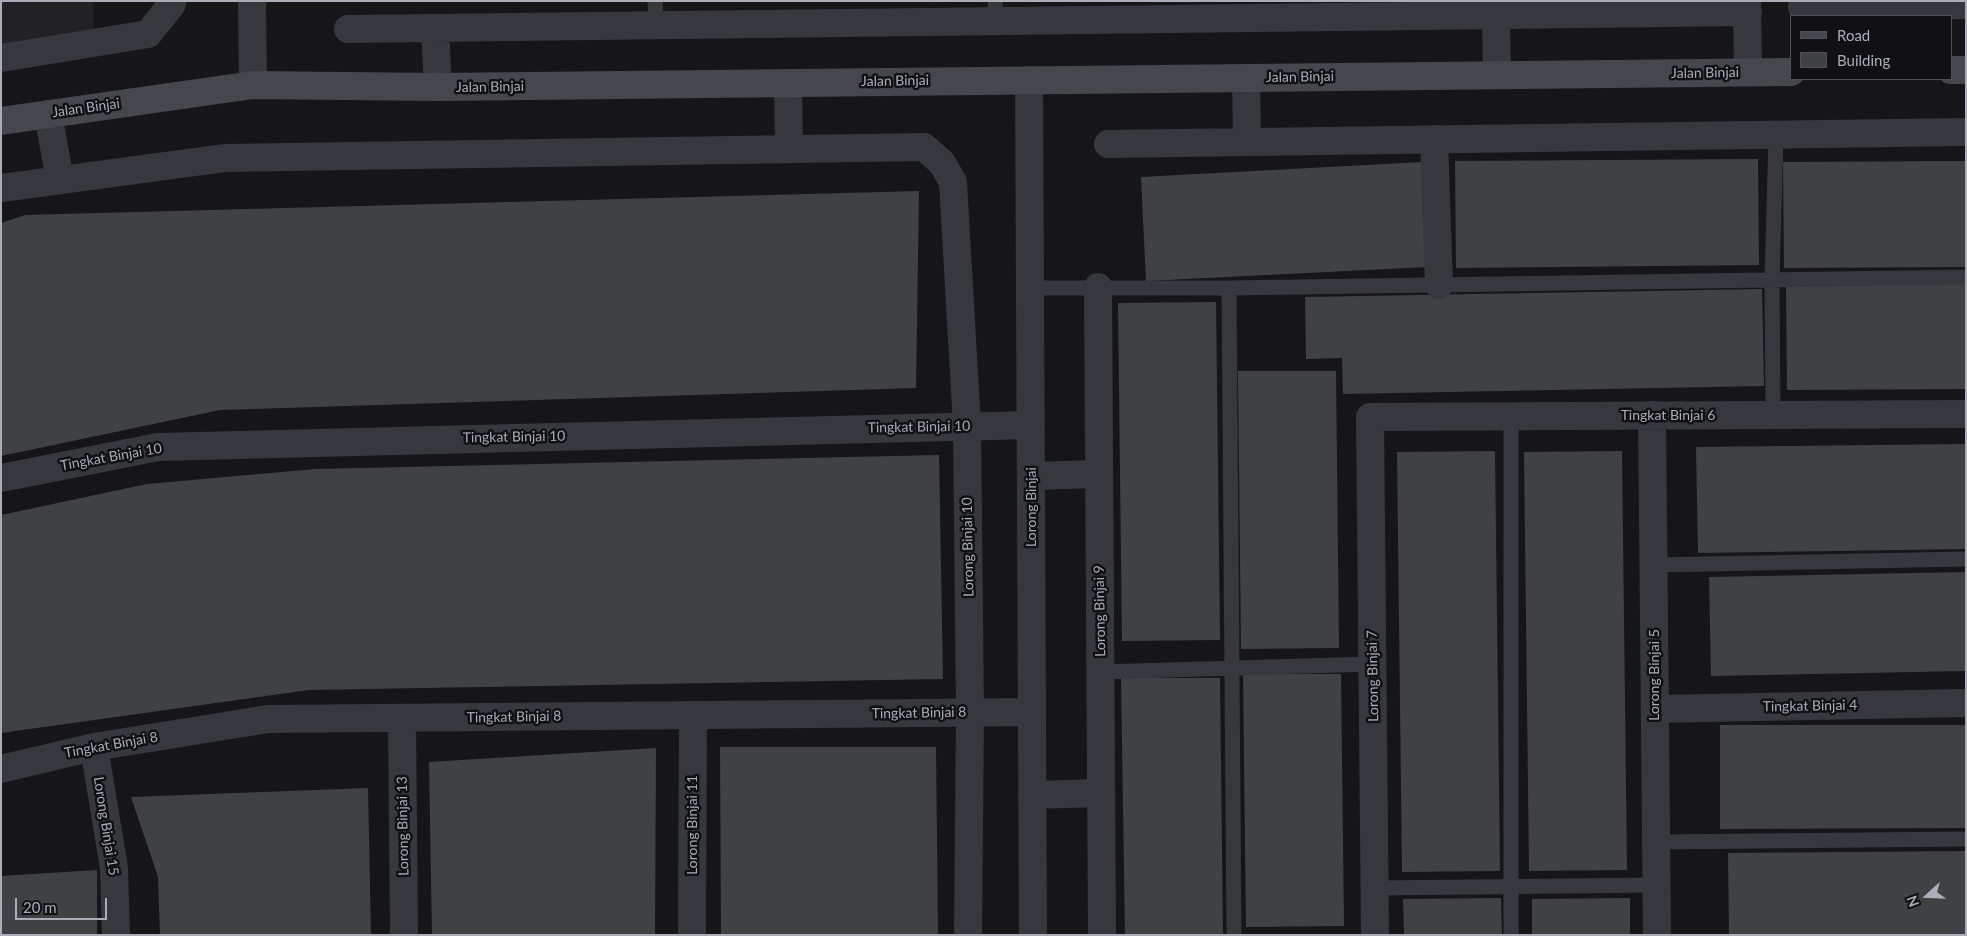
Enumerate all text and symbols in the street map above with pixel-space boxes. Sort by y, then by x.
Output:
legend [1790,15,1952,80]
text: Road [1837,26,1870,44]
text: Building [1837,51,1890,69]
street label: Jalan Binjai [1671,64,1739,82]
street label: Jalan Binjai [1266,68,1334,86]
street label: Jalan Binjai [861,72,929,90]
street label: Jalan Binjai [456,78,524,96]
street label: Jalan Binjai [51,95,121,121]
street label: Tingkat Binjai 6 [1621,407,1715,423]
street label: Tingkat Binjai 10 [867,418,971,436]
street label: Tingkat Binjai 10 [462,428,566,446]
street label: Tingkat Binjai 10 [59,440,163,474]
street label: Lorong Binjai [1023,467,1039,547]
street label: Lorong Binjai 10 [959,497,977,597]
street label: Lorong Binjai 9 [1091,565,1109,657]
street label: Lorong Binjai 5 [1646,629,1662,721]
street label: Lorong Binjai 7 [1364,630,1382,722]
street label: Tingkat Binjai 4 [1763,697,1857,715]
street label: Tingkat Binjai 8 [872,704,966,722]
street label: Tingkat Binjai 8 [467,708,561,726]
street label: Tingkat Binjai 8 [63,729,159,761]
street label: Lorong Binjai 15 [90,775,122,877]
street label: Lorong Binjai 11 [684,775,700,875]
street label: Lorong Binjai 13 [394,776,412,876]
north arrow [1902,871,1952,921]
scale bar [18,888,110,920]
text: N [1903,893,1922,909]
text: 20 m [23,898,57,916]

